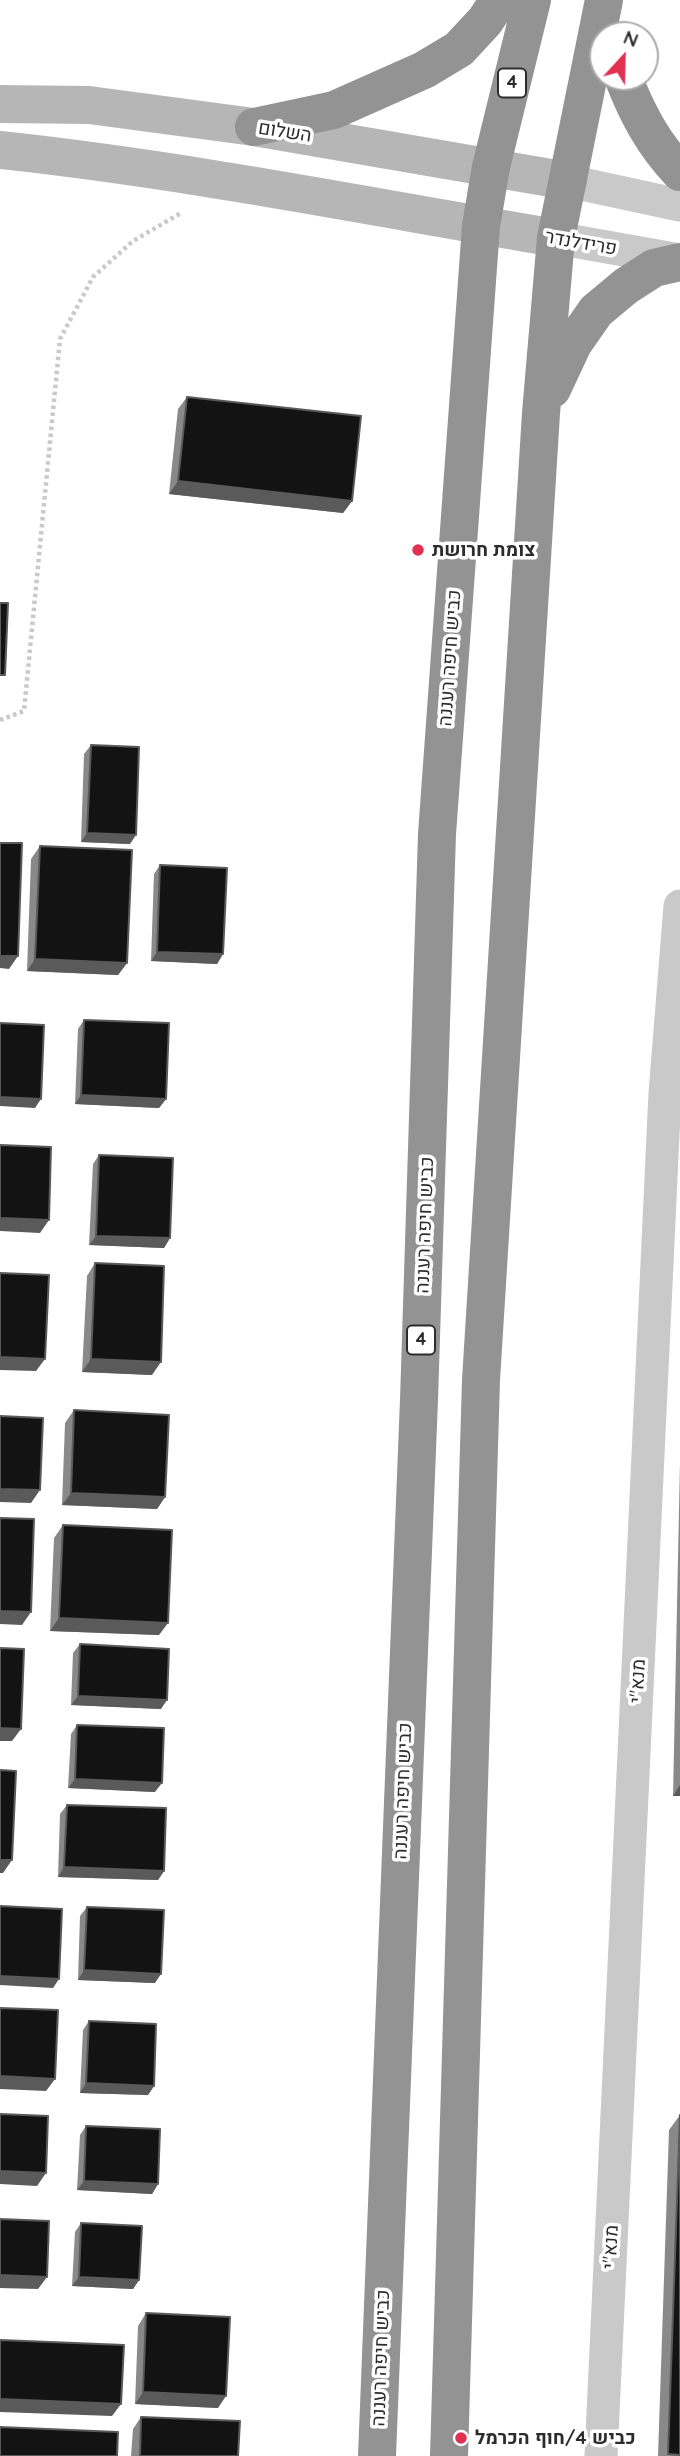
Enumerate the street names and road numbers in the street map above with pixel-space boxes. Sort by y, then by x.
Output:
road number: 4 [498,68,526,98]
street label: השלום [257,117,313,147]
street label: פרידלנדר [543,225,619,261]
street label: כביש חיפה רעננה [434,589,466,727]
street label: כביש חיפה רעננה [411,1156,439,1294]
road number: 4 [407,1325,435,1354]
street label: מנא"י [625,1658,651,1704]
street label: כביש חיפה רעננה [389,1722,417,1860]
street label: מנא"י [598,2224,624,2270]
street label: כביש חיפה רעננה [367,2289,395,2427]

